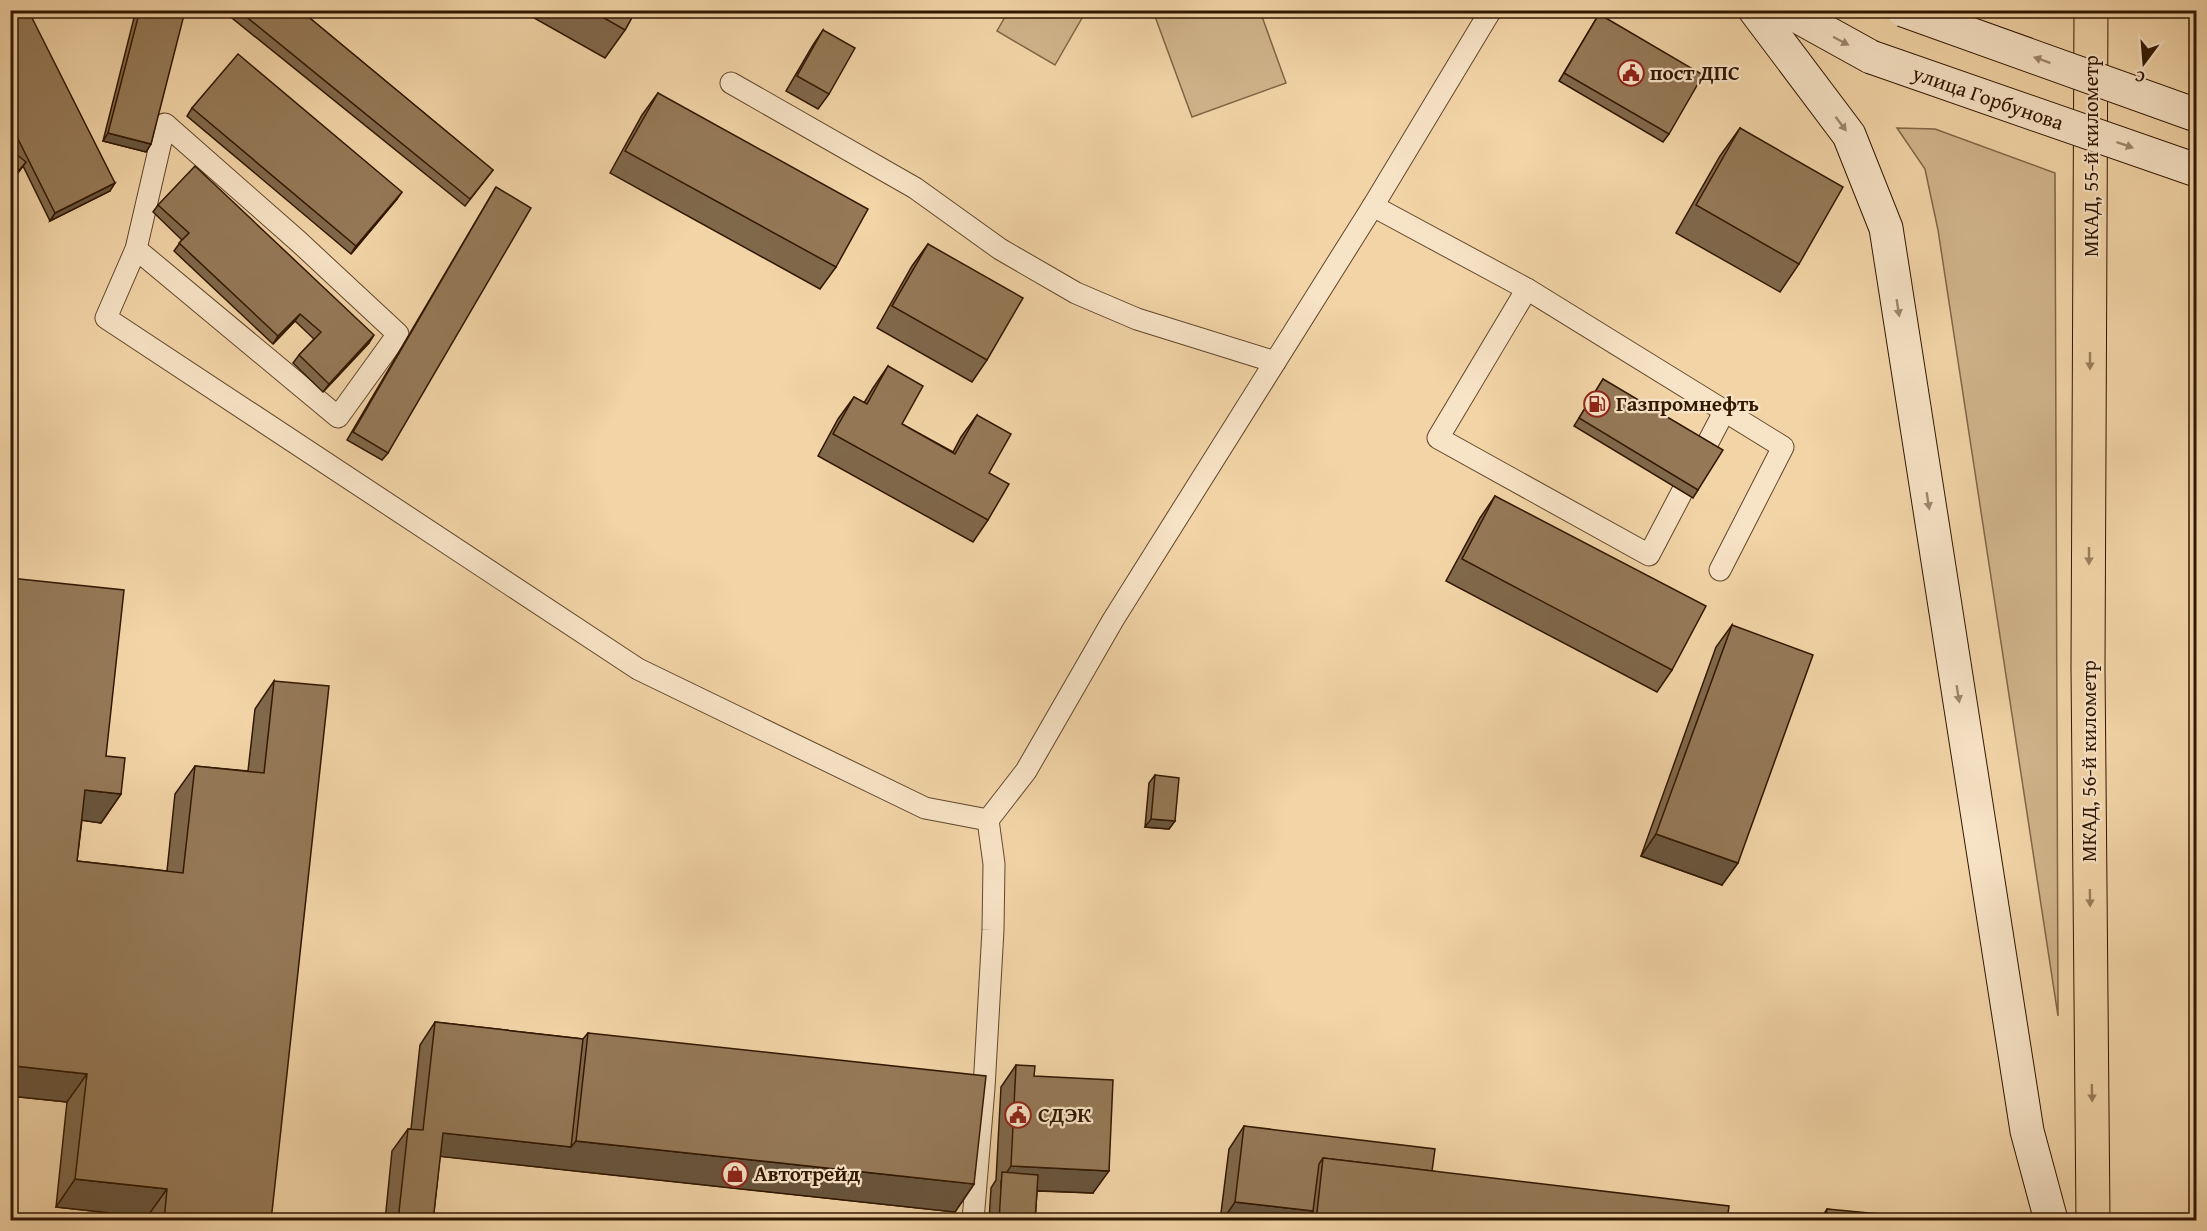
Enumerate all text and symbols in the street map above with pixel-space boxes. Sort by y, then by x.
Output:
north arrow [2114,33,2174,93]
one-way arrow [1833,36,1850,46]
one-way arrow [2033,55,2051,65]
street label: МКАД, 55-й километр [2075,55,2106,257]
place label: пост ДПС [1650,57,1740,88]
street label: улица Горбунова [1907,57,2068,138]
public building icon: пост ДПС [1616,58,1646,88]
text: С [2132,65,2148,90]
one-way arrow [1835,116,1847,132]
one-way arrow [2116,141,2134,151]
one-way arrow [1894,299,1903,318]
one-way arrow [2085,351,2095,370]
place label: Газпромнефть [1616,388,1759,419]
fuel station icon: Газпромнефть [1582,389,1612,419]
one-way arrow [1924,492,1933,511]
one-way arrow [2084,546,2094,565]
street label: МКАД, 56-й километр [2073,660,2104,862]
one-way arrow [1954,684,1963,703]
one-way arrow [2085,888,2095,907]
one-way arrow [2087,1083,2097,1102]
place label: СДЭК [1038,1099,1091,1130]
public building icon: СДЭК [1003,1100,1033,1130]
place label: Автотрейд [754,1158,860,1189]
shop icon: Автотрейд [720,1159,750,1189]

